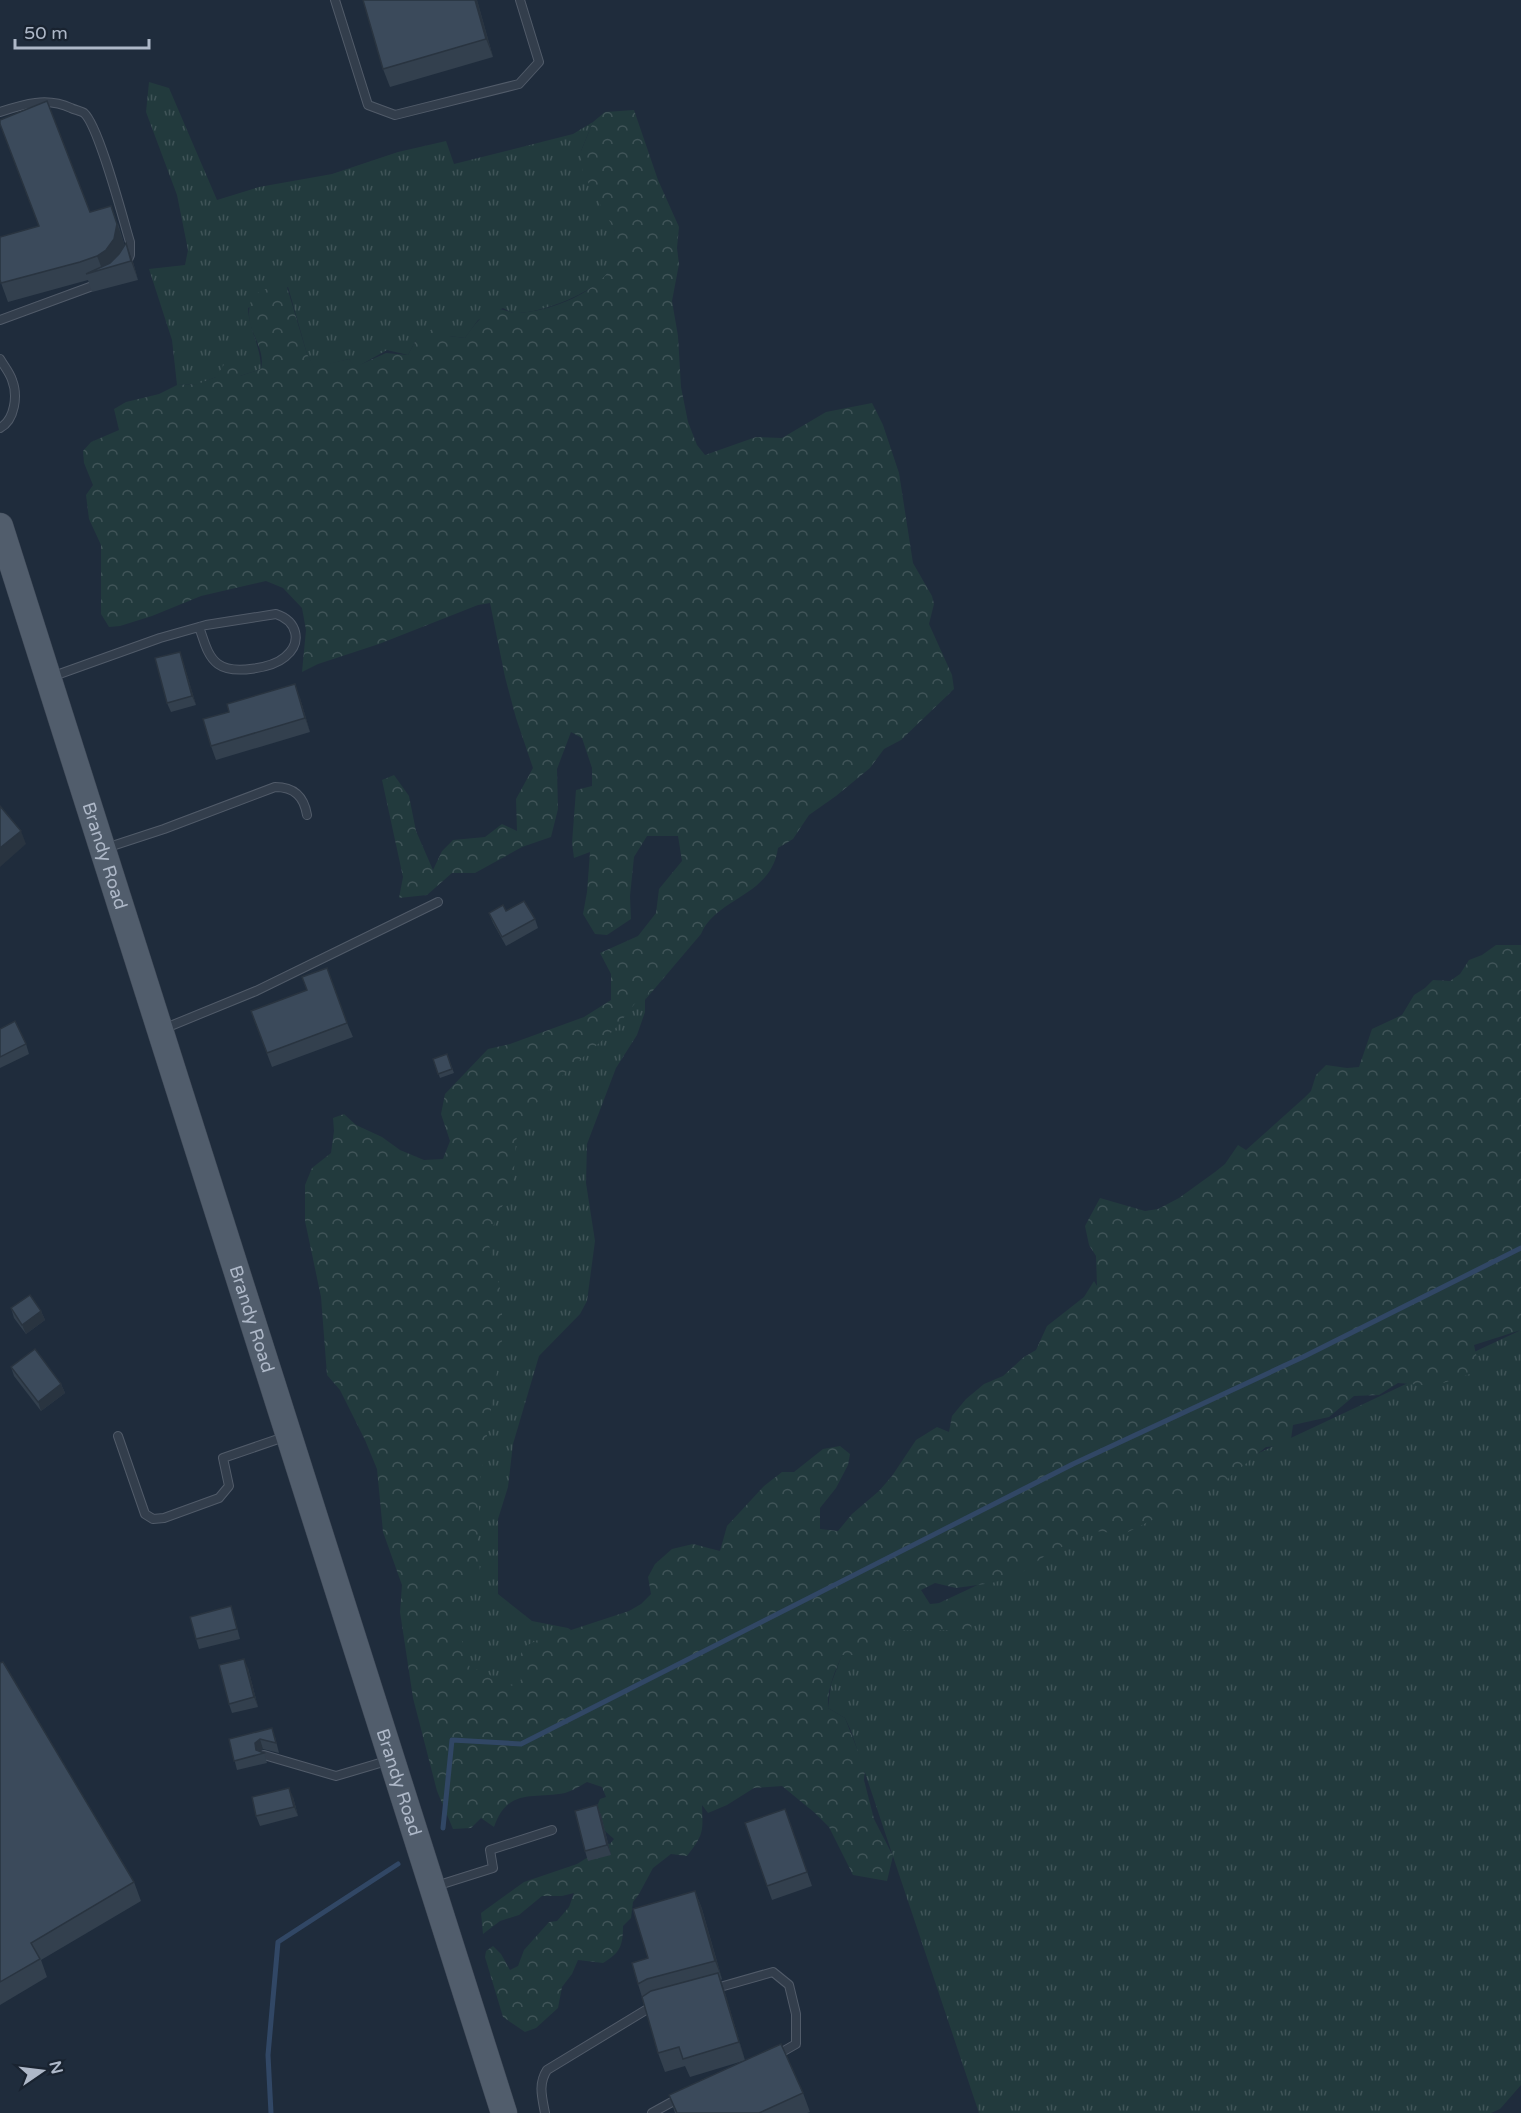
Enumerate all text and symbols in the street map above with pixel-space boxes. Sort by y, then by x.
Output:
scale bar [15,12,148,50]
text: 50 m [24,22,68,44]
street label: Brandy Road [77,799,132,912]
street label: Brandy Road [224,1263,279,1375]
street label: Brandy Road [372,1726,426,1839]
north arrow [12,2041,72,2101]
text: N [44,2059,67,2076]

